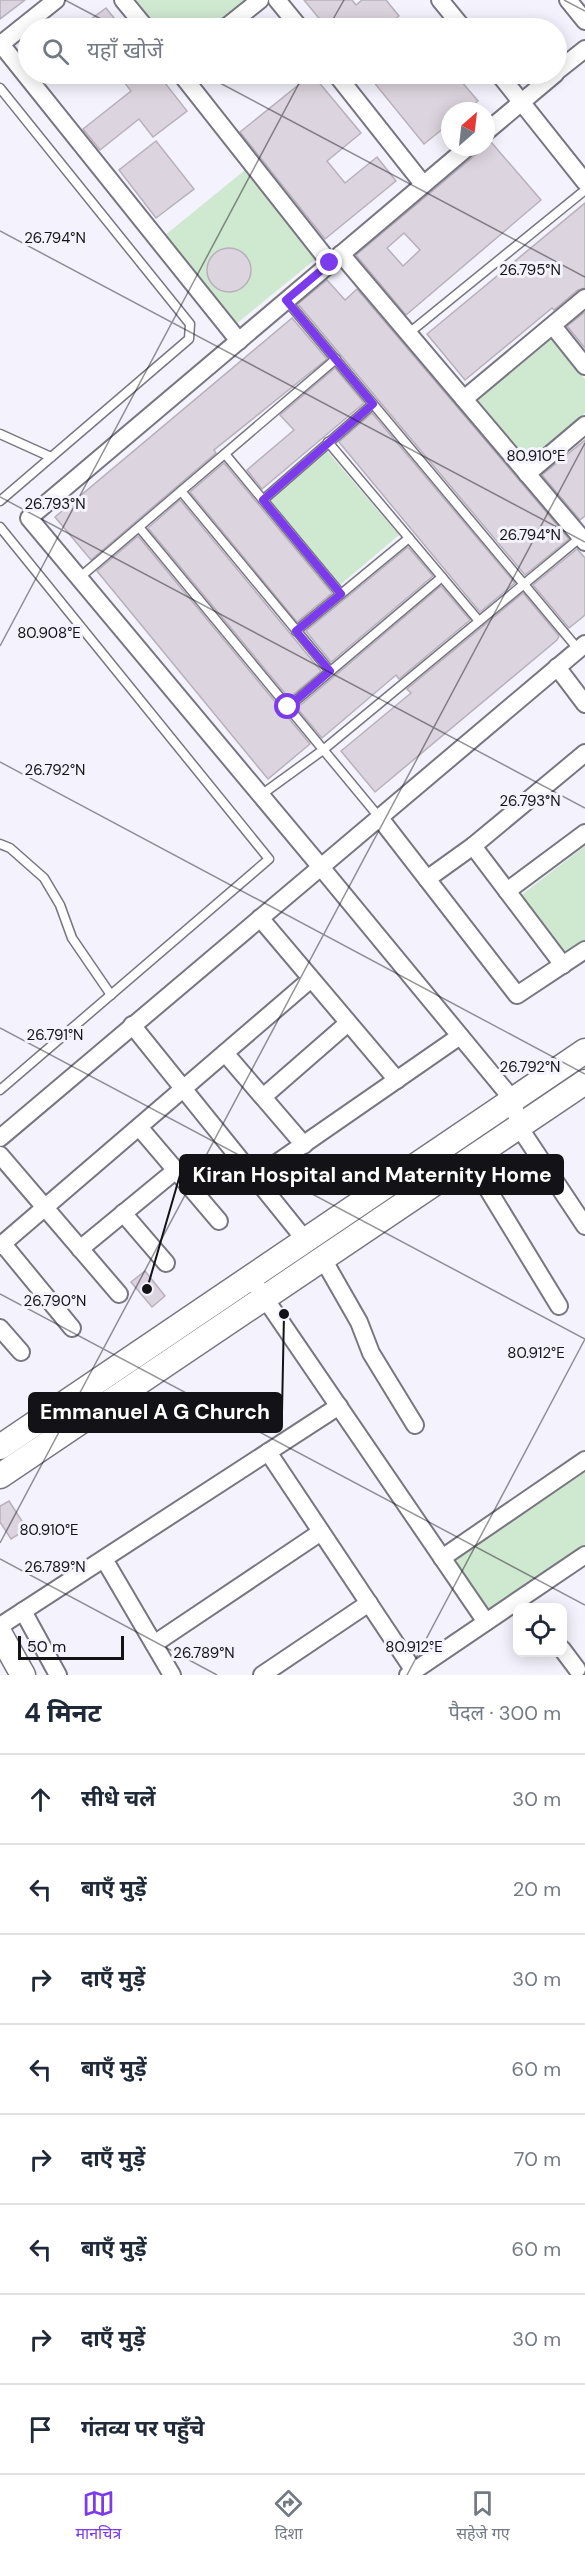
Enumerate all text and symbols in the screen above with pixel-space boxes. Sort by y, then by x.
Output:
search box [18,18,567,84]
icon: search [39,35,72,68]
text: यहाँ खोजें [87,36,163,65]
north arrow [441,102,495,156]
text: 26.794°N [24,228,86,248]
route end [316,249,342,275]
text: 26.795°N [499,260,561,280]
text: 80.910°E [506,446,566,466]
text: 26.793°N [24,494,86,514]
text: 26.794°N [499,525,561,545]
text: 80.908°E [17,623,81,643]
route start [274,693,300,719]
text: 26.792°N [25,760,85,780]
text: 26.793°N [499,791,561,811]
text: 26.791°N [27,1025,83,1045]
text: 26.792°N [500,1057,560,1077]
callout: Kiran Hospital and Maternity Home [180,1155,563,1194]
text: Kiran Hospital and Maternity Home [192,1161,552,1189]
text: 26.790°N [24,1291,86,1311]
text: 80.912°E [507,1343,565,1363]
callout: Emmanuel A G Church [29,1393,282,1432]
text: Emmanuel A G Church [40,1398,270,1426]
text: 80.910°E [19,1520,79,1540]
text: 26.789°N [24,1557,86,1577]
map controls [513,1603,567,1657]
button: locate [513,1603,567,1657]
scale bar [18,1633,124,1660]
text: 50 m [27,1636,66,1657]
text: 80.912°E [385,1637,443,1657]
text: 26.789°N [173,1643,235,1663]
text: 4 मिनट [24,1696,102,1730]
text: पैदल · 300 m [449,1700,561,1726]
icon: ahead [24,1783,57,1816]
text: सीधे चलें [81,1784,156,1813]
text: 30 m [512,1786,561,1812]
icon: left [24,1873,57,1906]
text: बाएँ मुड़ें [81,1874,147,1903]
text: 20 m [513,1876,561,1902]
icon: right [24,1963,57,1996]
text: दाएँ मुड़ें [81,1964,145,1993]
text: 30 m [512,1966,561,1992]
icon: left [24,2053,57,2086]
text: बाएँ मुड़ें [81,2054,147,2083]
text: 60 m [512,2056,561,2082]
icon: right [24,2143,57,2176]
text: दाएँ मुड़ें [81,2144,145,2173]
text: 70 m [514,2146,561,2172]
icon: left [24,2233,57,2266]
text: बाएँ मुड़ें [81,2234,147,2263]
text: 60 m [512,2236,561,2262]
icon: right [24,2323,57,2356]
text: दाएँ मुड़ें [81,2324,145,2353]
text: 30 m [512,2326,561,2352]
icon: arrive [24,2413,57,2446]
text: गंतव्य पर पहुँचे [81,2414,204,2443]
tab: मानचित्र [75,2487,121,2546]
tab: दिशा [272,2487,305,2546]
tab: सहेजे गए [456,2487,509,2546]

